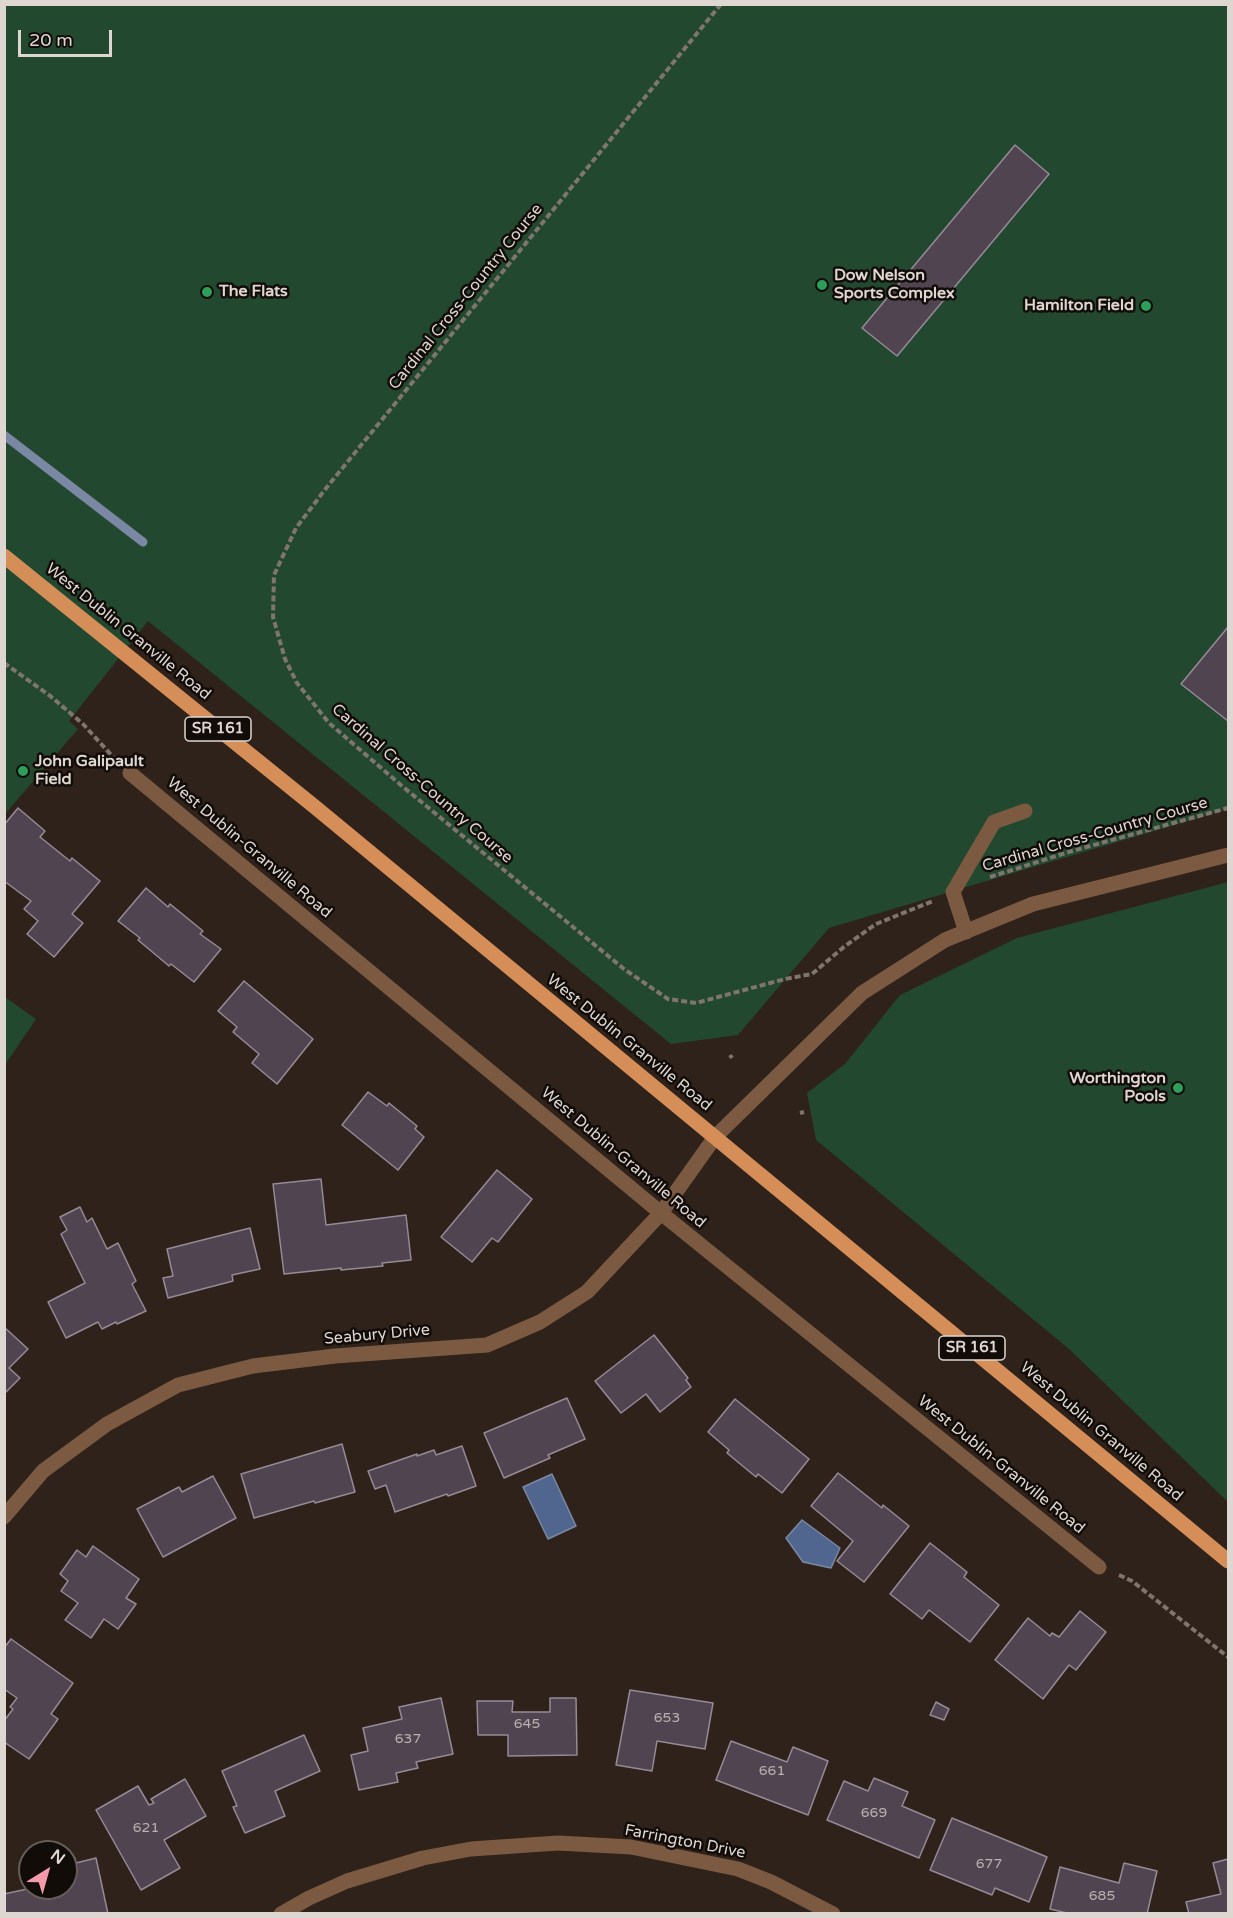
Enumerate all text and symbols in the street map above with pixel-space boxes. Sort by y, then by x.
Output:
scale bar [21,18,116,56]
text: 20 m [29,29,73,51]
street label: Cardinal Cross-Country Course [385,200,547,394]
place label: Dow Nelson Sports Complex [834,266,955,304]
marker: Dow Nelson Sports Complex [815,278,829,292]
place label: The Flats [219,282,288,302]
marker: The Flats [200,285,214,299]
place label: Hamilton Field [1024,296,1134,316]
marker: Hamilton Field [1139,299,1153,313]
street label: West Dublin Granville Road [42,560,214,704]
street label: Cardinal Cross-Country Course [328,700,516,868]
road number: SR 161 [185,717,251,741]
place label: John Galipault Field [35,752,144,790]
marker: John Galipault Field [16,764,30,778]
street label: West Dublin-Granville Road [163,773,335,923]
street label: Cardinal Cross-Country Course [980,794,1210,876]
street label: West Dublin Granville Road [543,971,715,1115]
place label: Worthington Pools [1070,1069,1166,1107]
marker: Worthington Pools [1171,1081,1185,1095]
street label: West Dublin-Granville Road [537,1083,709,1233]
street label: Seabury Drive [323,1321,431,1349]
road number: SR 161 [939,1336,1005,1360]
street label: West Dublin Granville Road [1016,1358,1186,1506]
street label: West Dublin-Granville Road [914,1392,1088,1538]
house number: 653 [654,1710,680,1726]
house number: 645 [514,1716,540,1732]
house number: 637 [395,1731,421,1747]
house number: 661 [759,1763,785,1779]
house number: 669 [861,1805,887,1821]
house number: 621 [133,1820,159,1836]
street label: Farrington Drive [623,1821,747,1863]
north arrow [18,1840,78,1900]
text: N [46,1845,69,1869]
house number: 677 [976,1856,1002,1872]
house number: 685 [1089,1888,1115,1904]

